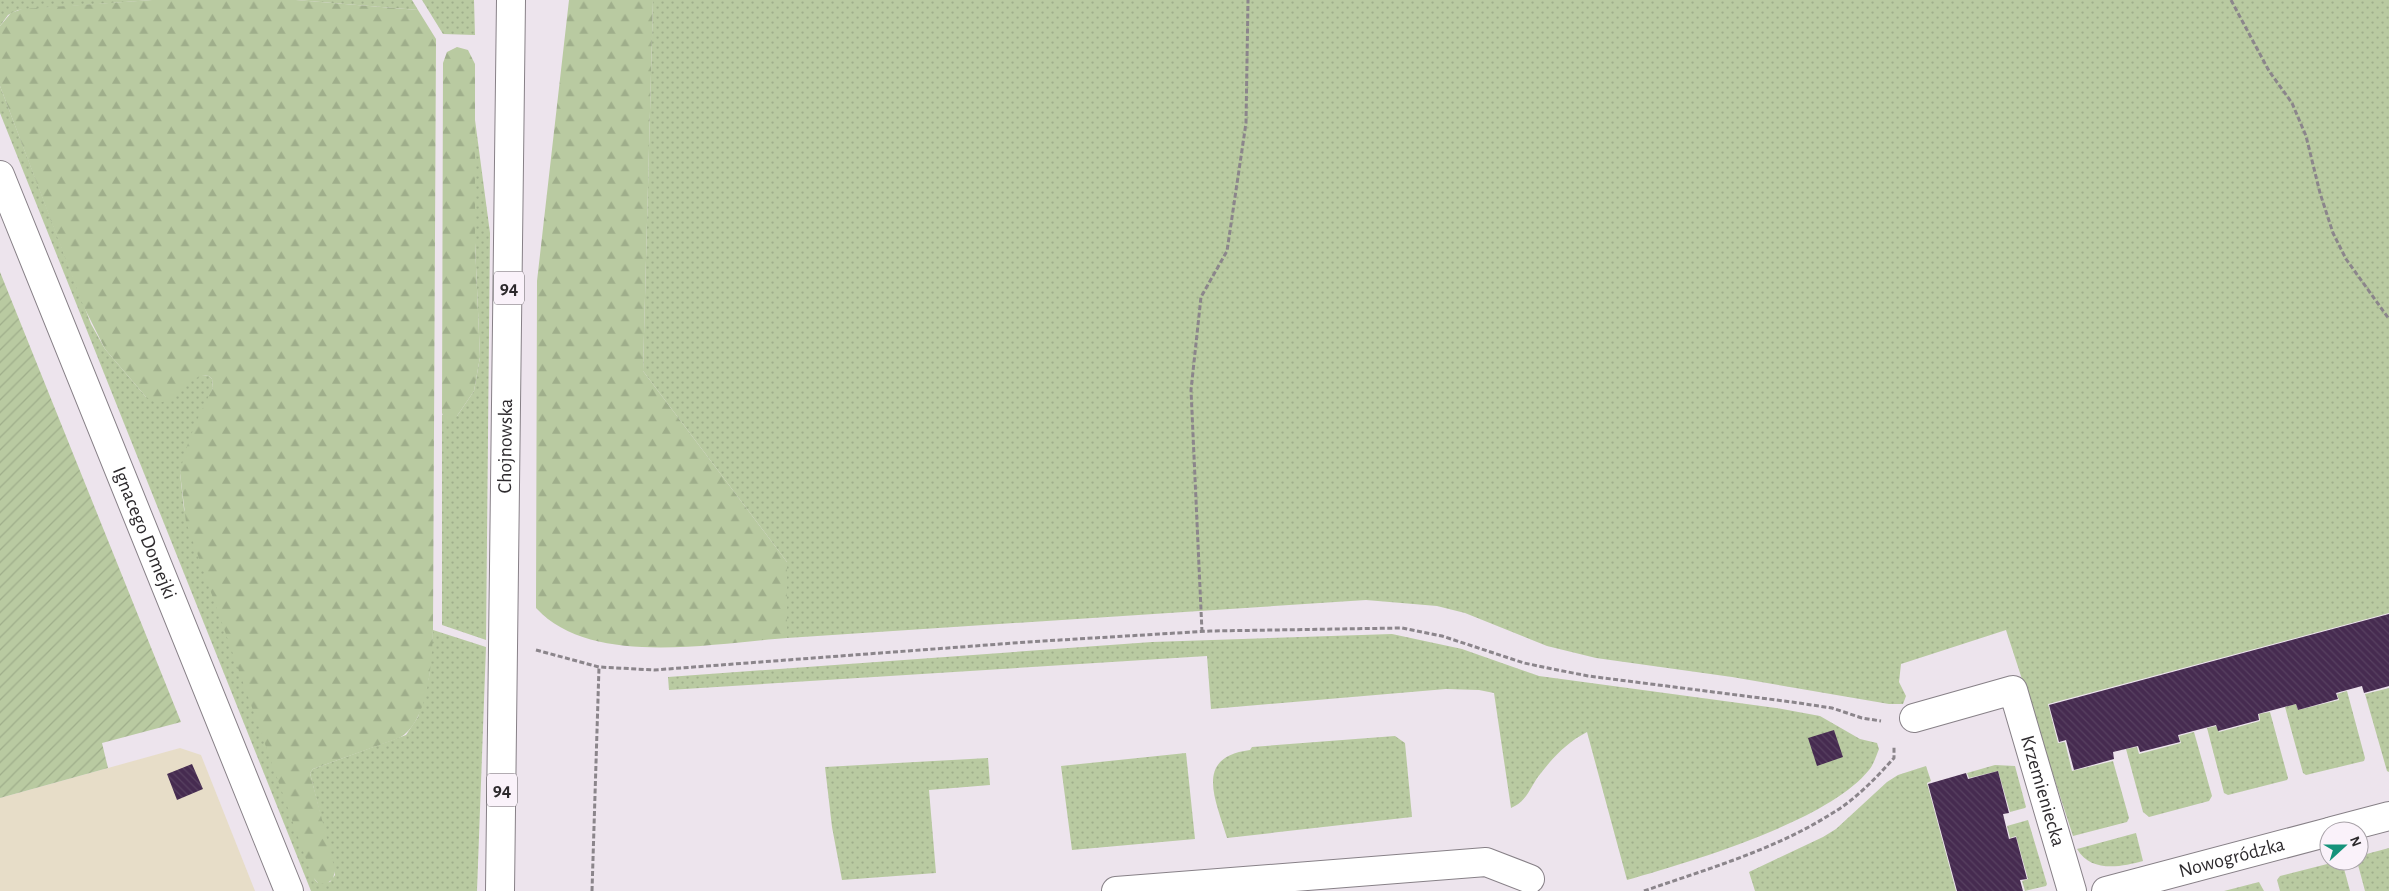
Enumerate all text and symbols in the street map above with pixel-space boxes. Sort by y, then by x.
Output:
road number: 94 [494,272,524,304]
street label: Chojnowska [495,399,516,494]
street label: Ignacego Domejki [109,464,180,602]
street label: Krzemieniecka [2017,733,2068,849]
road number: 94 [487,774,517,806]
north arrow [2319,821,2369,871]
street label: Nowogródzka [2177,834,2287,881]
text: N [2347,835,2363,849]

